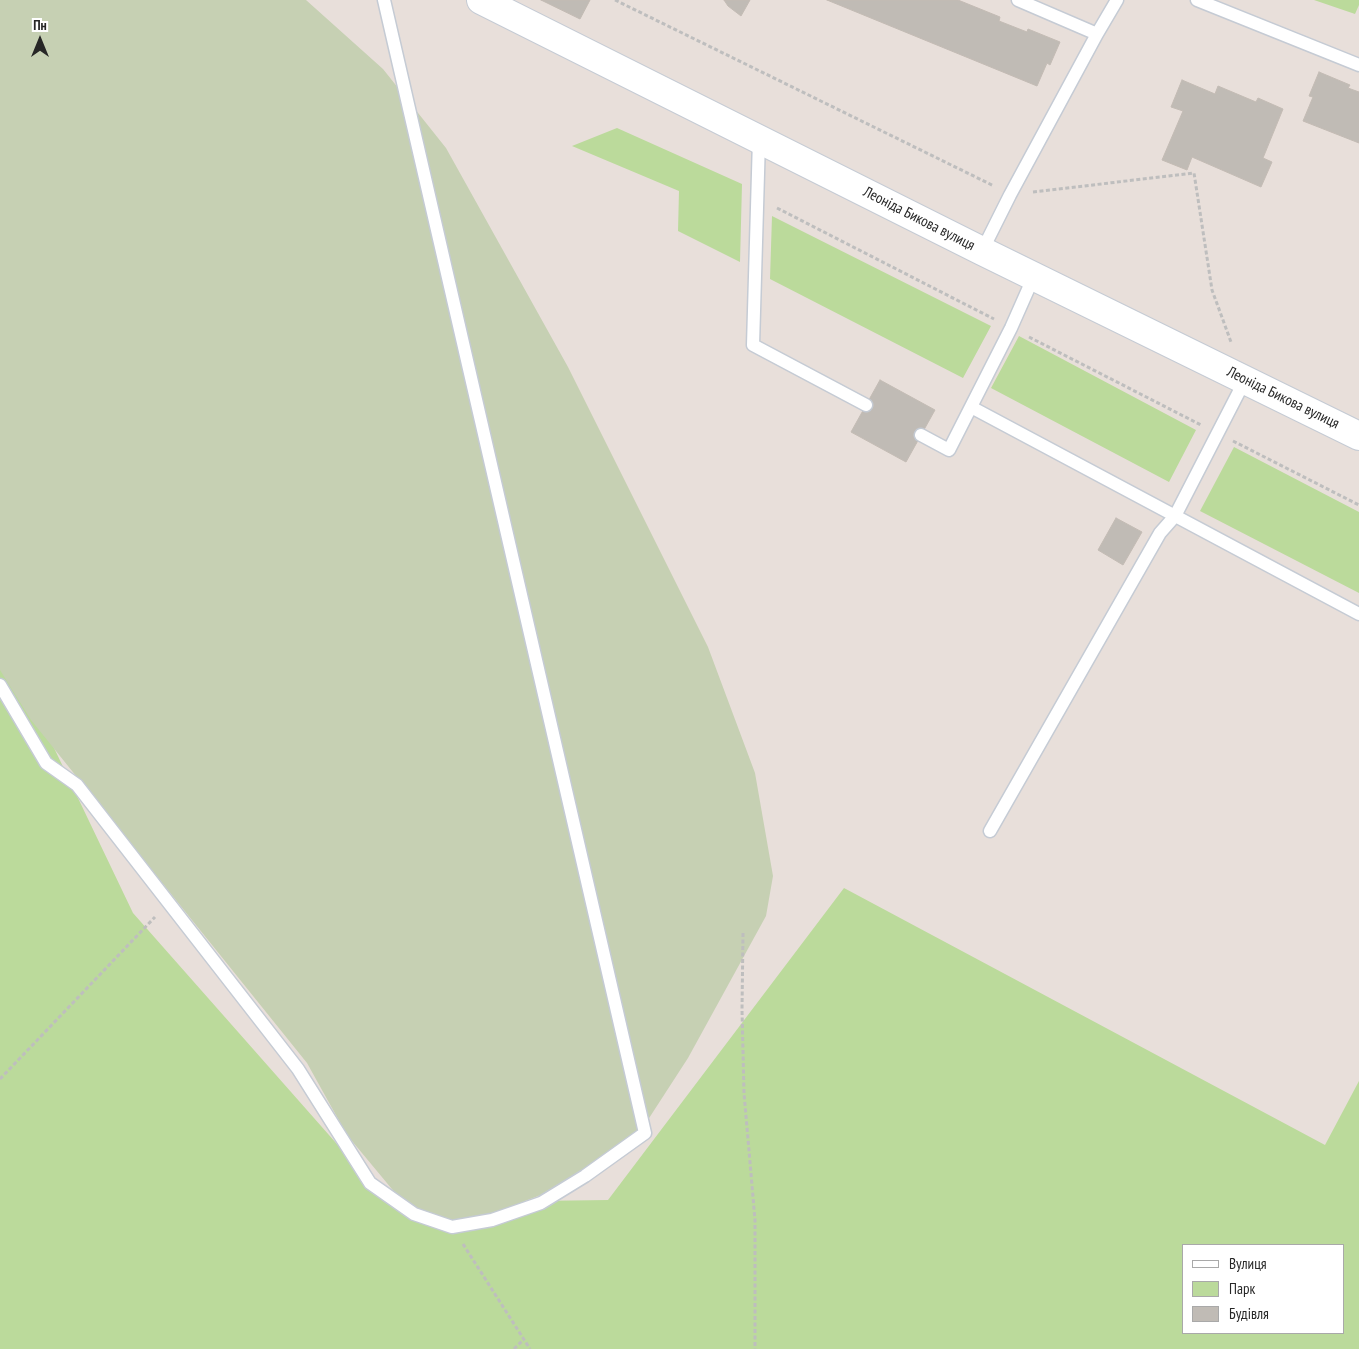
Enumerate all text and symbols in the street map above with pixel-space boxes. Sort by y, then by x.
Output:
north arrow [15,15,65,65]
text: Пн [33,16,47,34]
street label: Леоніда Бикова вулиця [860,183,978,255]
street label: Леоніда Бикова вулиця [1224,363,1342,433]
legend [1182,1244,1344,1334]
text: Вулиця [1229,1254,1267,1273]
text: Парк [1229,1279,1255,1298]
text: Будівля [1229,1304,1269,1323]

